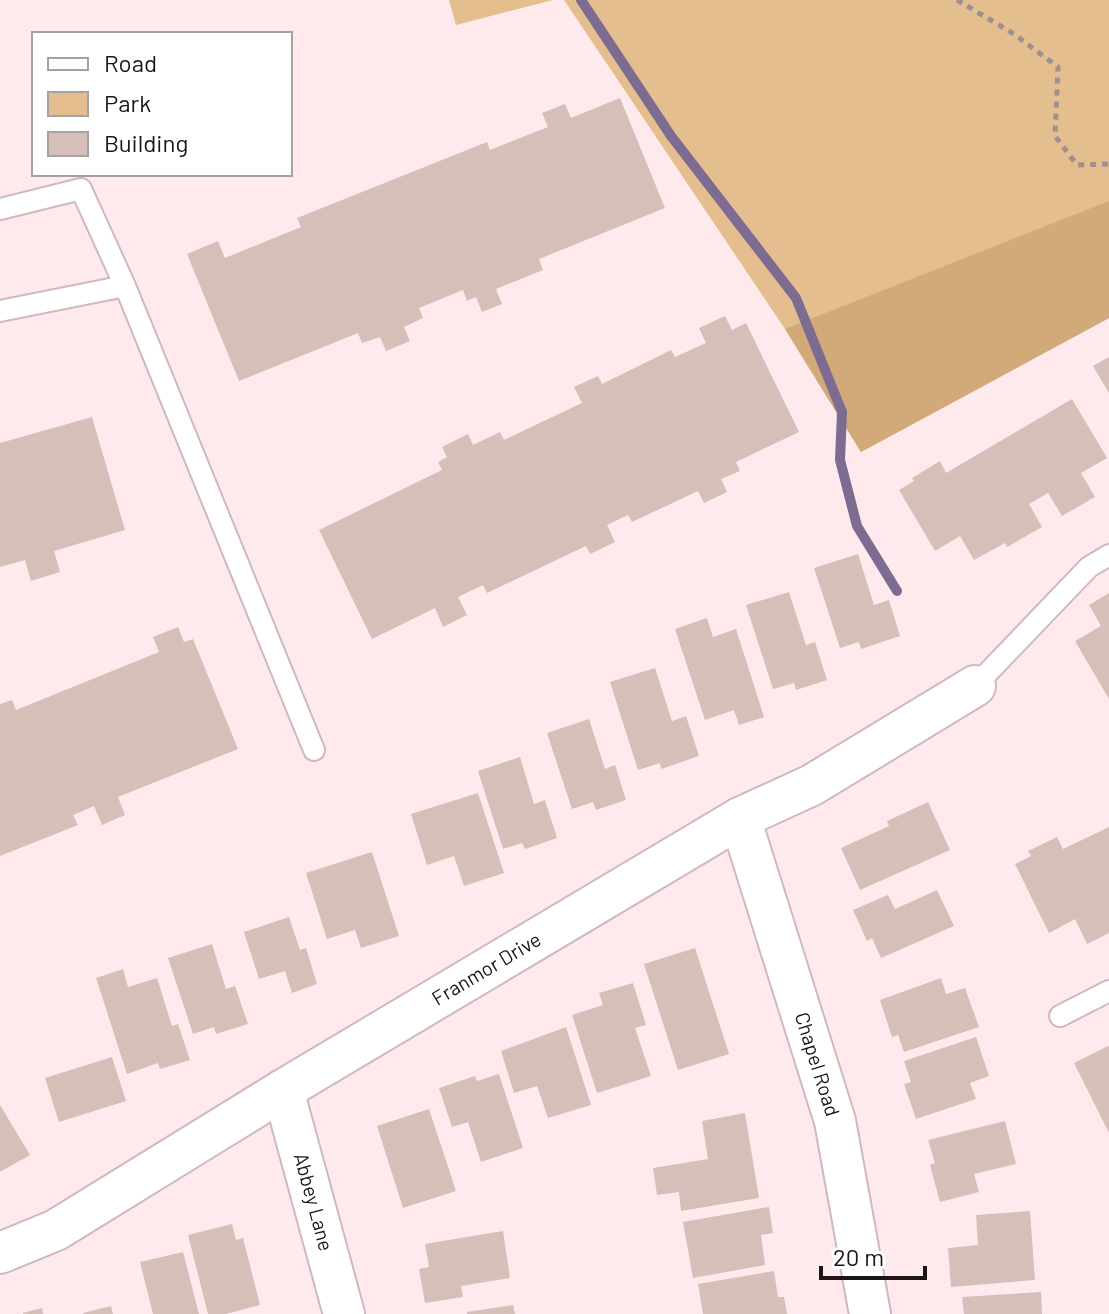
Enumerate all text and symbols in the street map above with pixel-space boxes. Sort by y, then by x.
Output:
legend [32,32,292,176]
text: Road [104,48,157,77]
text: Park [104,88,151,117]
text: Building [104,128,188,157]
street label: Franmor Drive [427,926,545,1010]
street label: Chapel Road [791,1009,846,1119]
street label: Abbey Lane [290,1150,339,1253]
scale bar [821,1230,925,1280]
text: 20 m [833,1242,884,1271]

